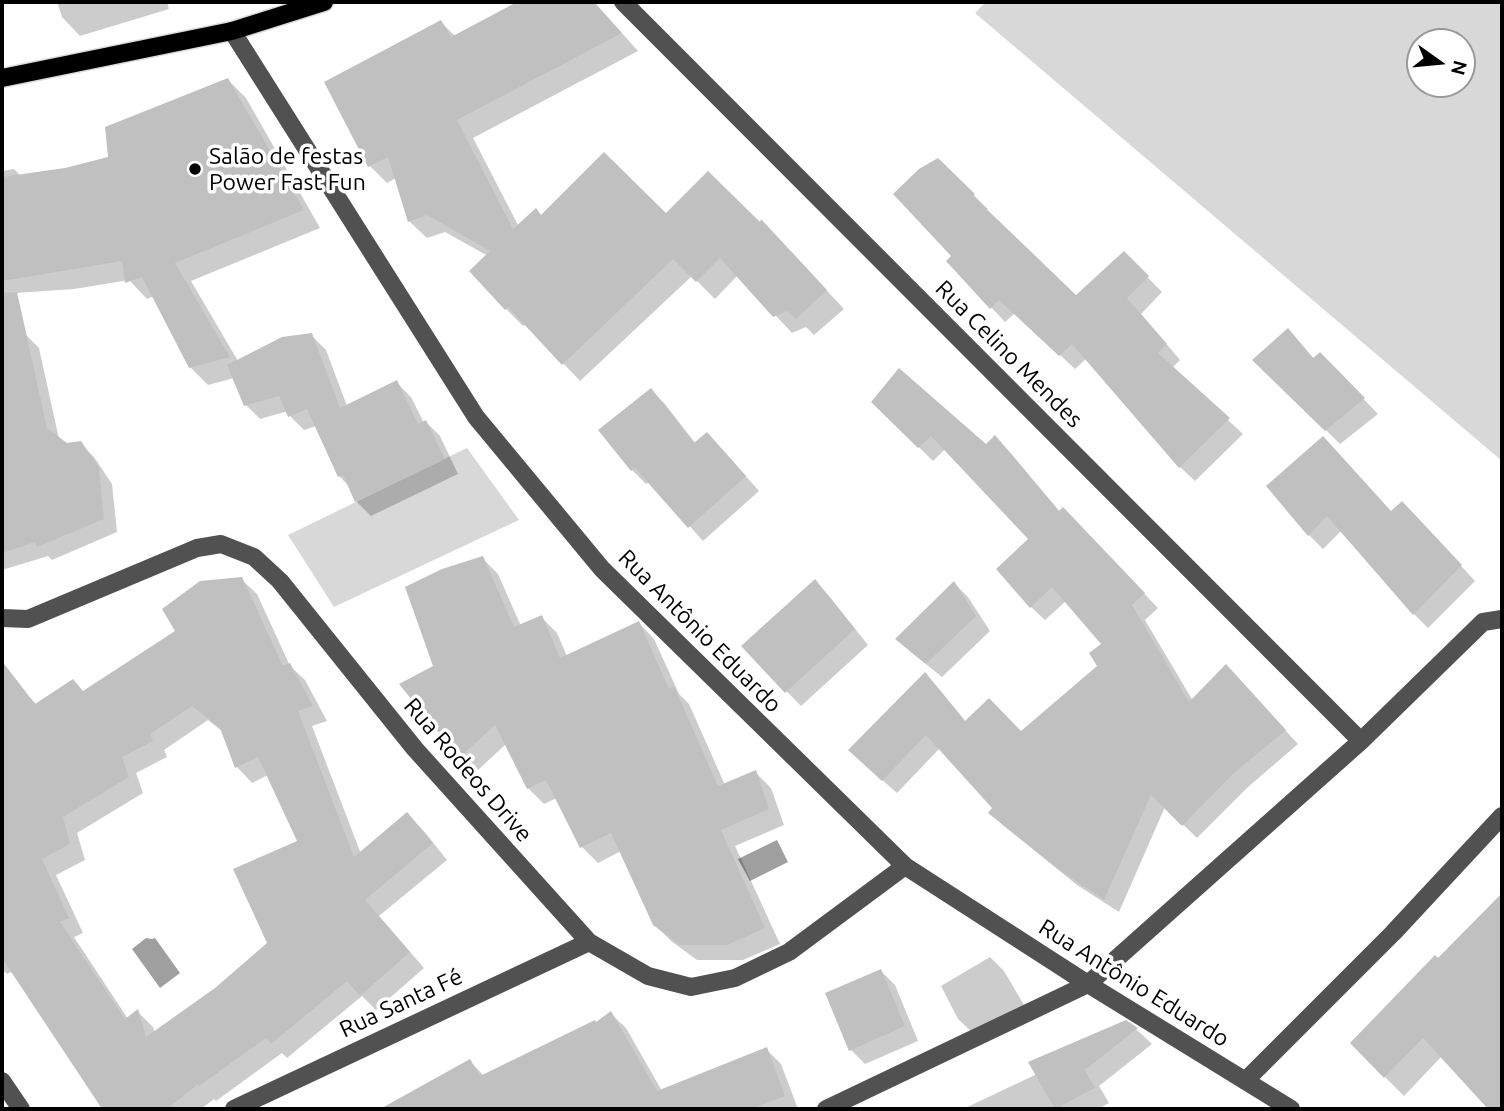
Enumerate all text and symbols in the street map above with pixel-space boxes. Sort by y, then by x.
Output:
north arrow [1406,28,1476,98]
text: N [1447,58,1472,78]
place label: Salão de festas Power Fast Fun [209,142,366,196]
marker: Salão de festas Power Fast Fun [187,161,203,177]
street label: Rua Celino Mendes [930,275,1088,433]
street label: Rua Antônio Eduardo [613,544,787,718]
street label: Rua Rodeos Drive [398,692,538,848]
street label: Rua Antônio Eduardo [1034,913,1234,1053]
street label: Rua Santa Fé [335,963,467,1043]

